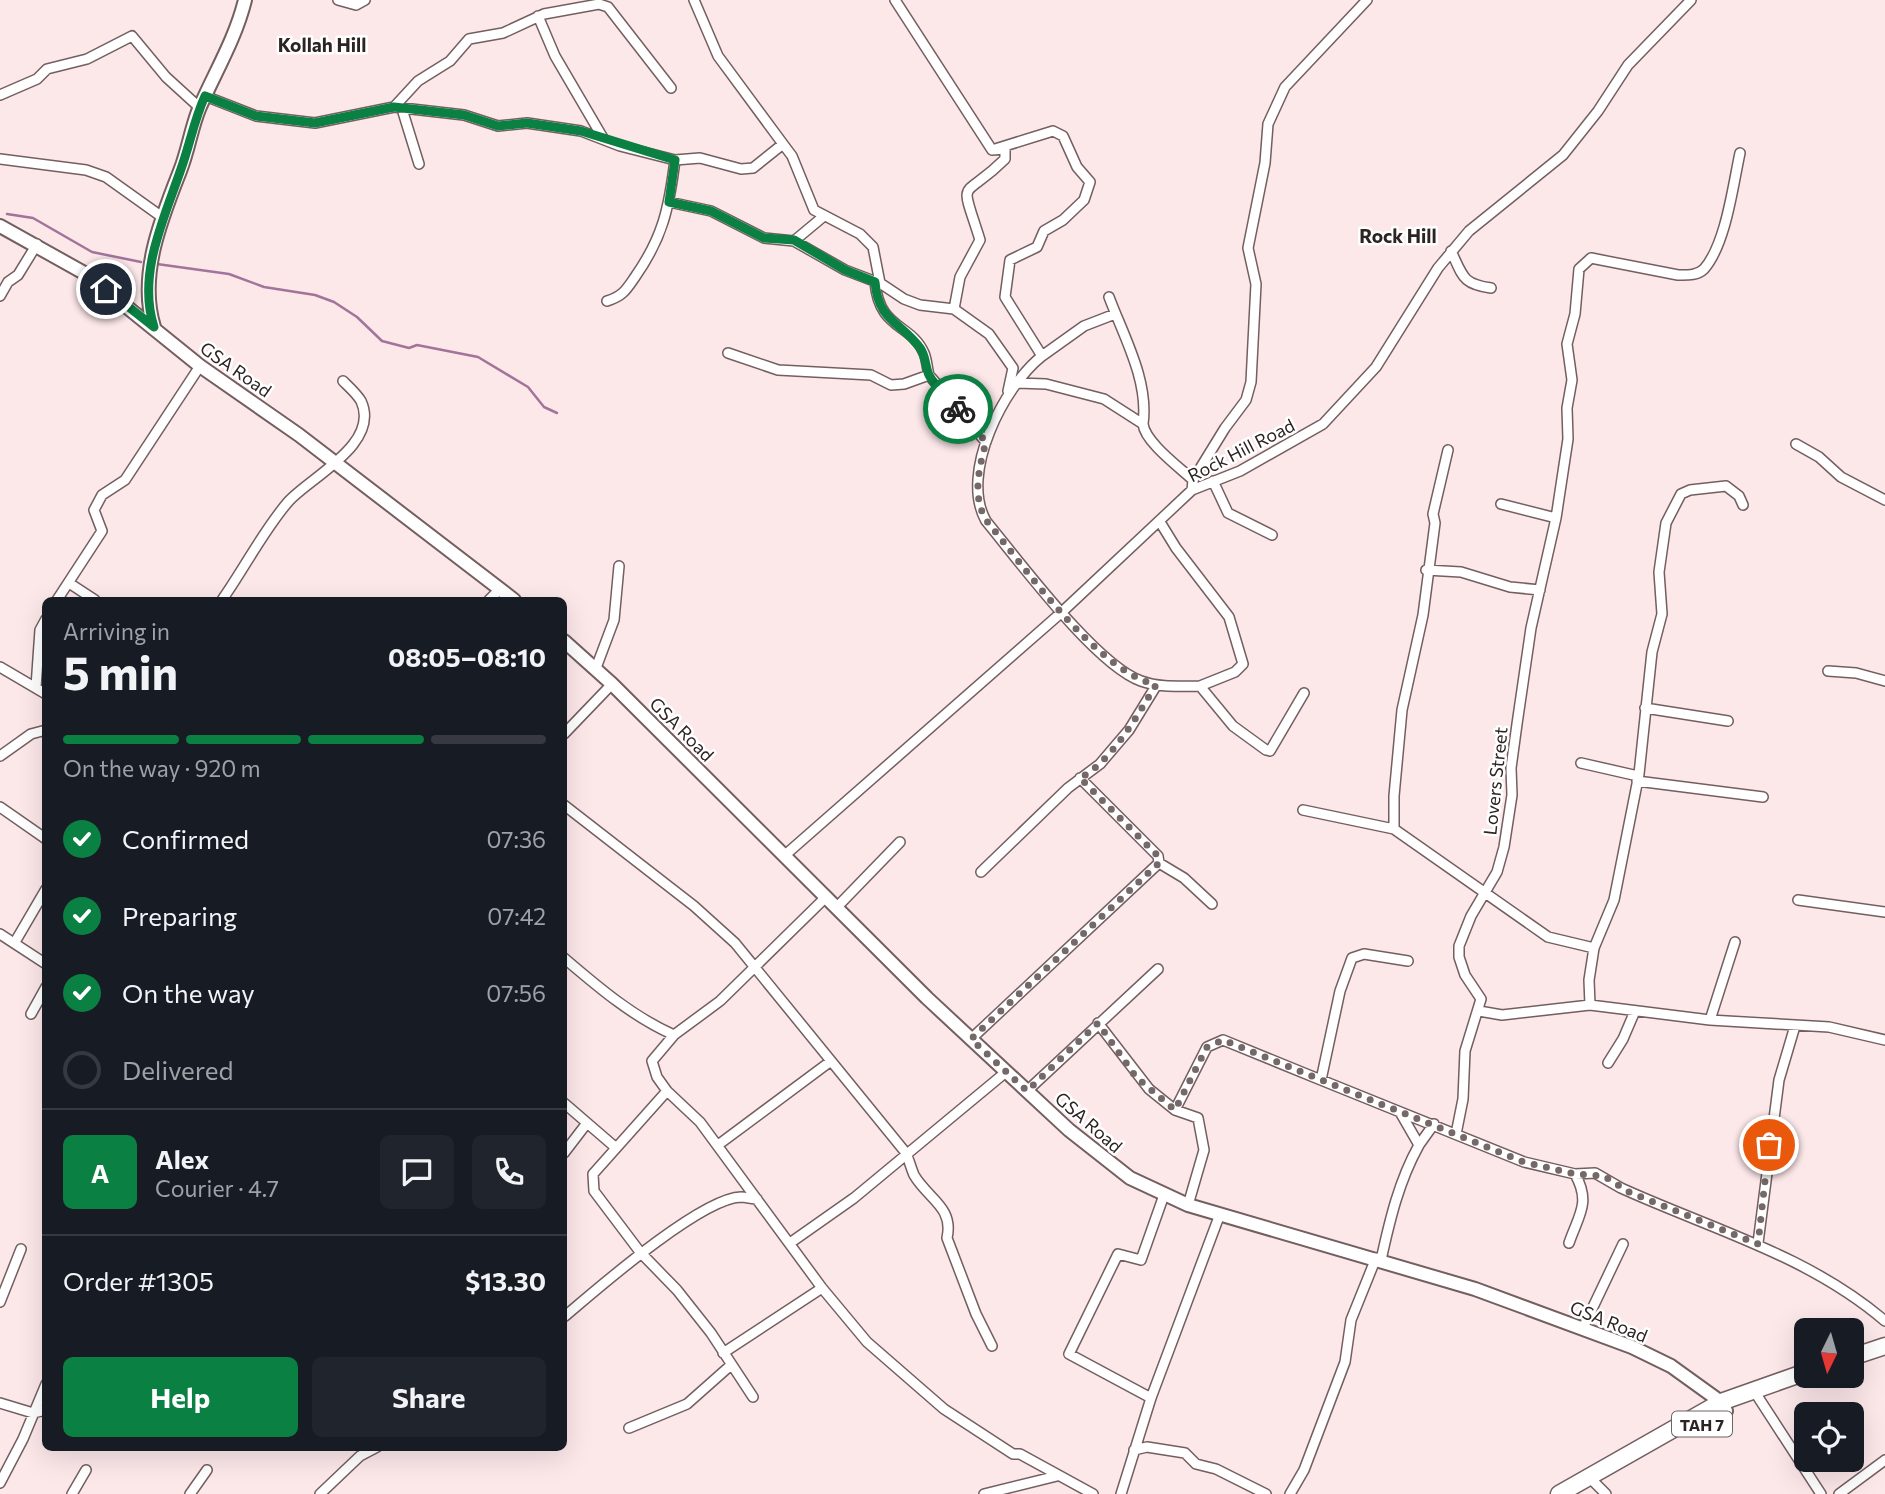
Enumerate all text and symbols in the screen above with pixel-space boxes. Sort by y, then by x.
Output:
district label: Kollah Hill [278,33,366,56]
district label: Rock Hill [1359,224,1437,247]
pin [76,259,136,319]
icon: home [87,270,125,308]
street label: GSA Road [196,337,276,401]
courier [923,374,993,444]
icon: bike [939,390,977,428]
street label: Rock Hill Road [1184,414,1298,486]
text: Arriving in [63,617,170,645]
text: 08:05–08:10 [388,641,546,672]
text: 5 min [63,643,178,699]
street label: GSA Road [645,692,719,766]
street label: Lovers Street [1478,726,1512,836]
text: On the way · 920 m [63,754,261,782]
icon: check [63,820,101,858]
text: Confirmed [122,823,249,854]
text: 07:36 [486,825,546,853]
icon: check [63,897,101,935]
text: Preparing [122,900,237,931]
text: 07:42 [487,902,546,930]
icon: check [63,974,101,1012]
text: On the way [122,977,255,1008]
text: 07:56 [486,979,546,1007]
text: Delivered [122,1054,233,1085]
street label: GSA Road [1051,1087,1127,1157]
pin [1739,1115,1799,1175]
icon: bag [1750,1126,1788,1164]
button: chat [380,1135,454,1209]
button: phone [472,1135,546,1209]
text: Alex [155,1143,209,1174]
text: A [91,1157,109,1188]
text: Courier · 4.7 [155,1174,279,1202]
text: Order #1305 [63,1265,214,1296]
text: $13.30 [465,1265,546,1296]
street label: GSA Road [1567,1296,1651,1346]
north arrow [1794,1318,1864,1388]
map controls [1794,1318,1864,1472]
button: Help [63,1357,298,1437]
button: Share [312,1357,546,1437]
button: locate [1794,1402,1864,1472]
road number: TAH 7 [1672,1412,1732,1436]

